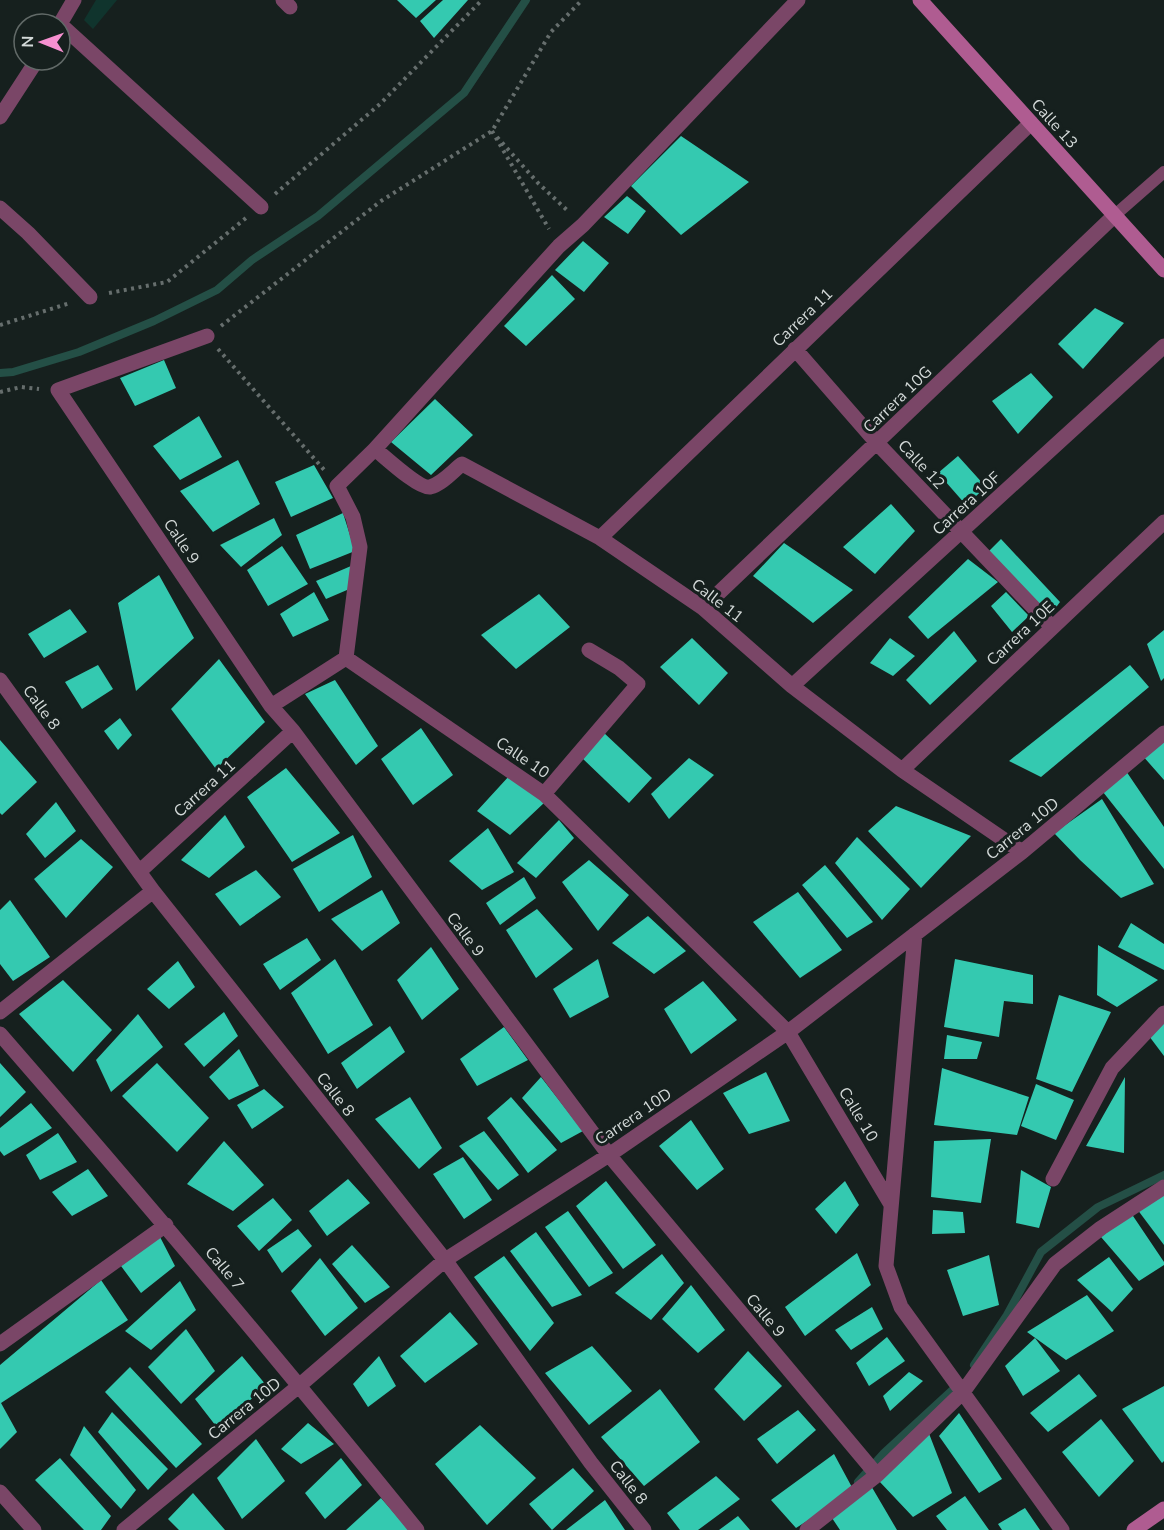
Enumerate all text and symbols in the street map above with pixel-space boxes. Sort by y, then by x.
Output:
north arrow [12,12,72,72]
text: N [17,36,39,48]
street label: Calle 13 [1026,94,1083,153]
street label: Carrera 11 [768,283,838,352]
street label: Carrera 10G [858,361,937,438]
street label: Calle 12 [893,435,950,494]
street label: Carrera 10F [928,467,1006,540]
street label: Calle 9 [158,514,204,569]
street label: Calle 11 [687,574,748,628]
street label: Carrera 10E [982,596,1059,671]
street label: Calle 8 [17,681,65,735]
street label: Calle 10 [491,732,554,784]
street label: Carrera 11 [169,755,240,822]
street label: Carrera 10D [981,792,1064,865]
street label: Calle 9 [441,908,489,961]
street label: Calle 8 [311,1068,359,1121]
street label: Carrera 10D [591,1083,676,1151]
street label: Calle 10 [833,1083,883,1146]
street label: Calle 7 [200,1242,249,1295]
street label: Calle 9 [741,1289,790,1342]
street label: Carrera 10D [203,1372,286,1445]
street label: Calle 8 [604,1456,652,1509]

